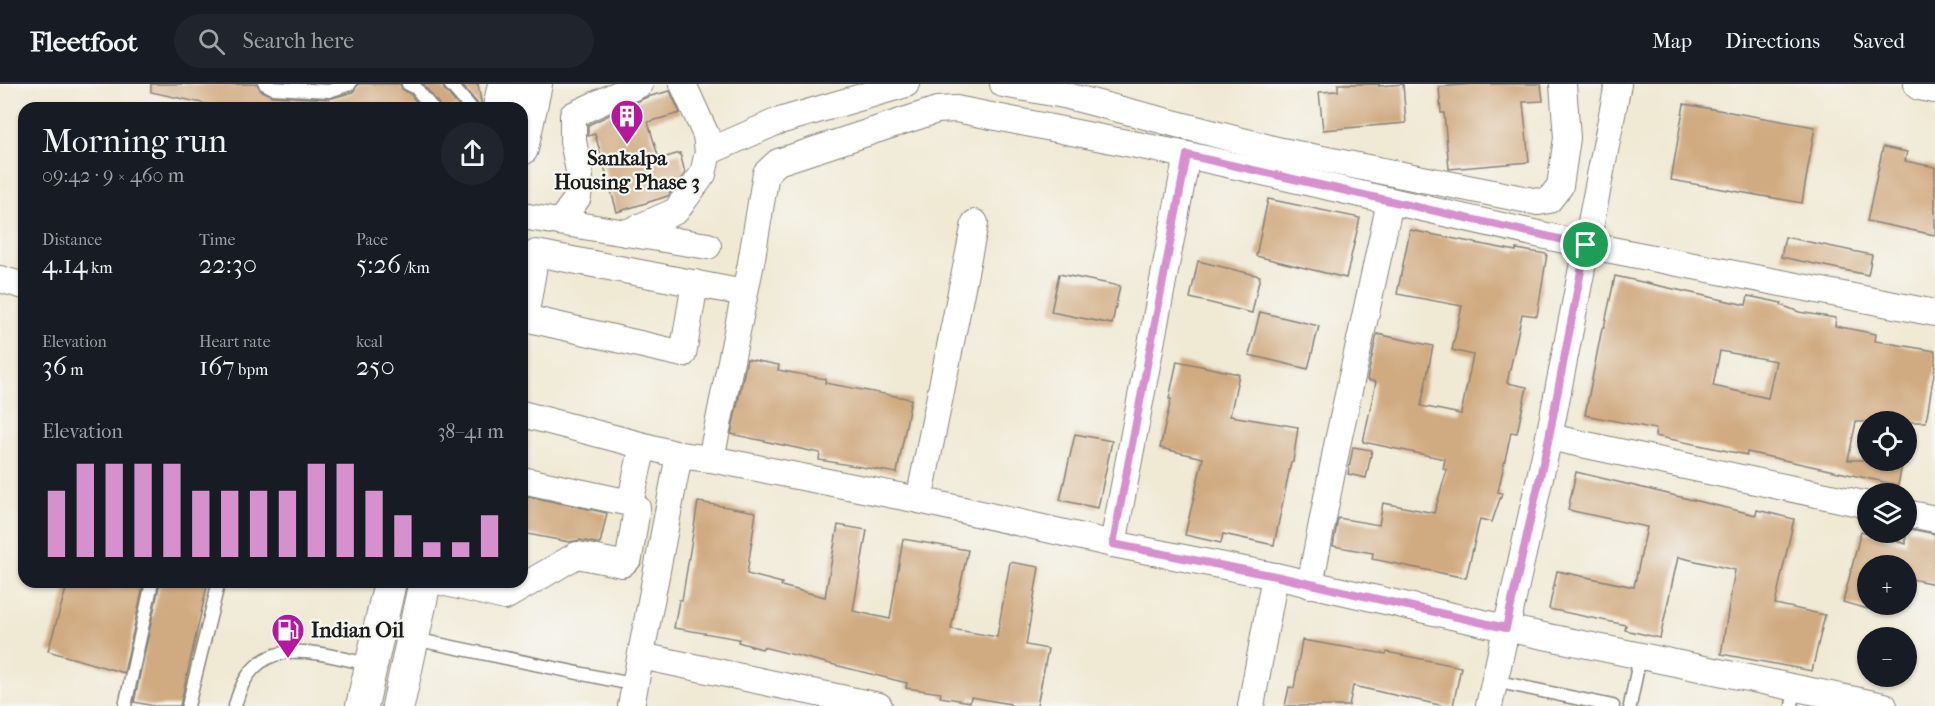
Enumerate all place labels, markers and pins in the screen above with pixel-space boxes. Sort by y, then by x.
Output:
building icon: Sankalpa Housing Phase 3 [609,98,645,145]
place label: Sankalpa Housing Phase 3 [554,146,700,194]
pin [1560,219,1611,270]
fuel station icon: Indian Oil [270,612,306,659]
place label: Indian Oil [311,618,404,642]

